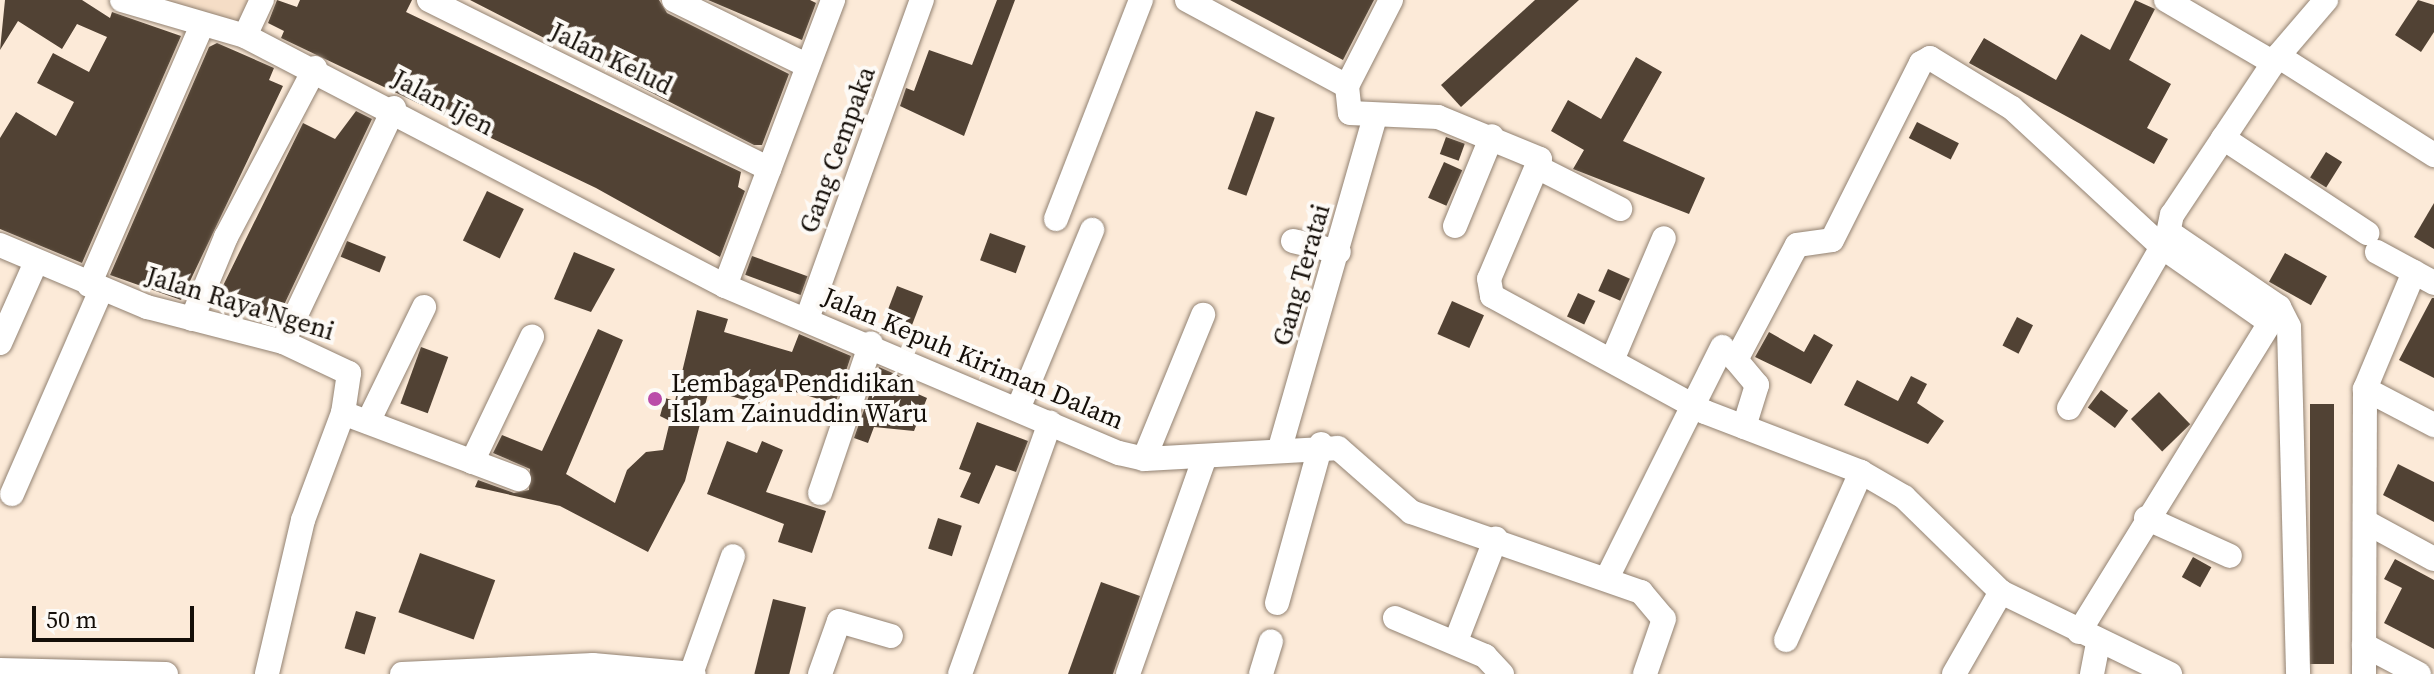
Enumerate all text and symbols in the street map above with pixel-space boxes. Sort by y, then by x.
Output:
street label: Jalan Kelud [545,16,677,102]
street label: Jalan Ijen [387,63,499,143]
street label: Gang Cempaka [793,63,883,237]
street label: Gang Teratai [1267,200,1337,350]
street label: Jalan Raya Ngeni [142,261,338,347]
street label: Jalan Kepuh Kiriman Dalam [818,281,1128,437]
place label: Lembaga Pendidikan Islam Zainuddin Waru [671,368,929,430]
marker: Lembaga Pendidikan Islam Zainuddin Waru [646,390,664,408]
scale bar [36,590,198,640]
text: 50 m [46,603,97,636]

